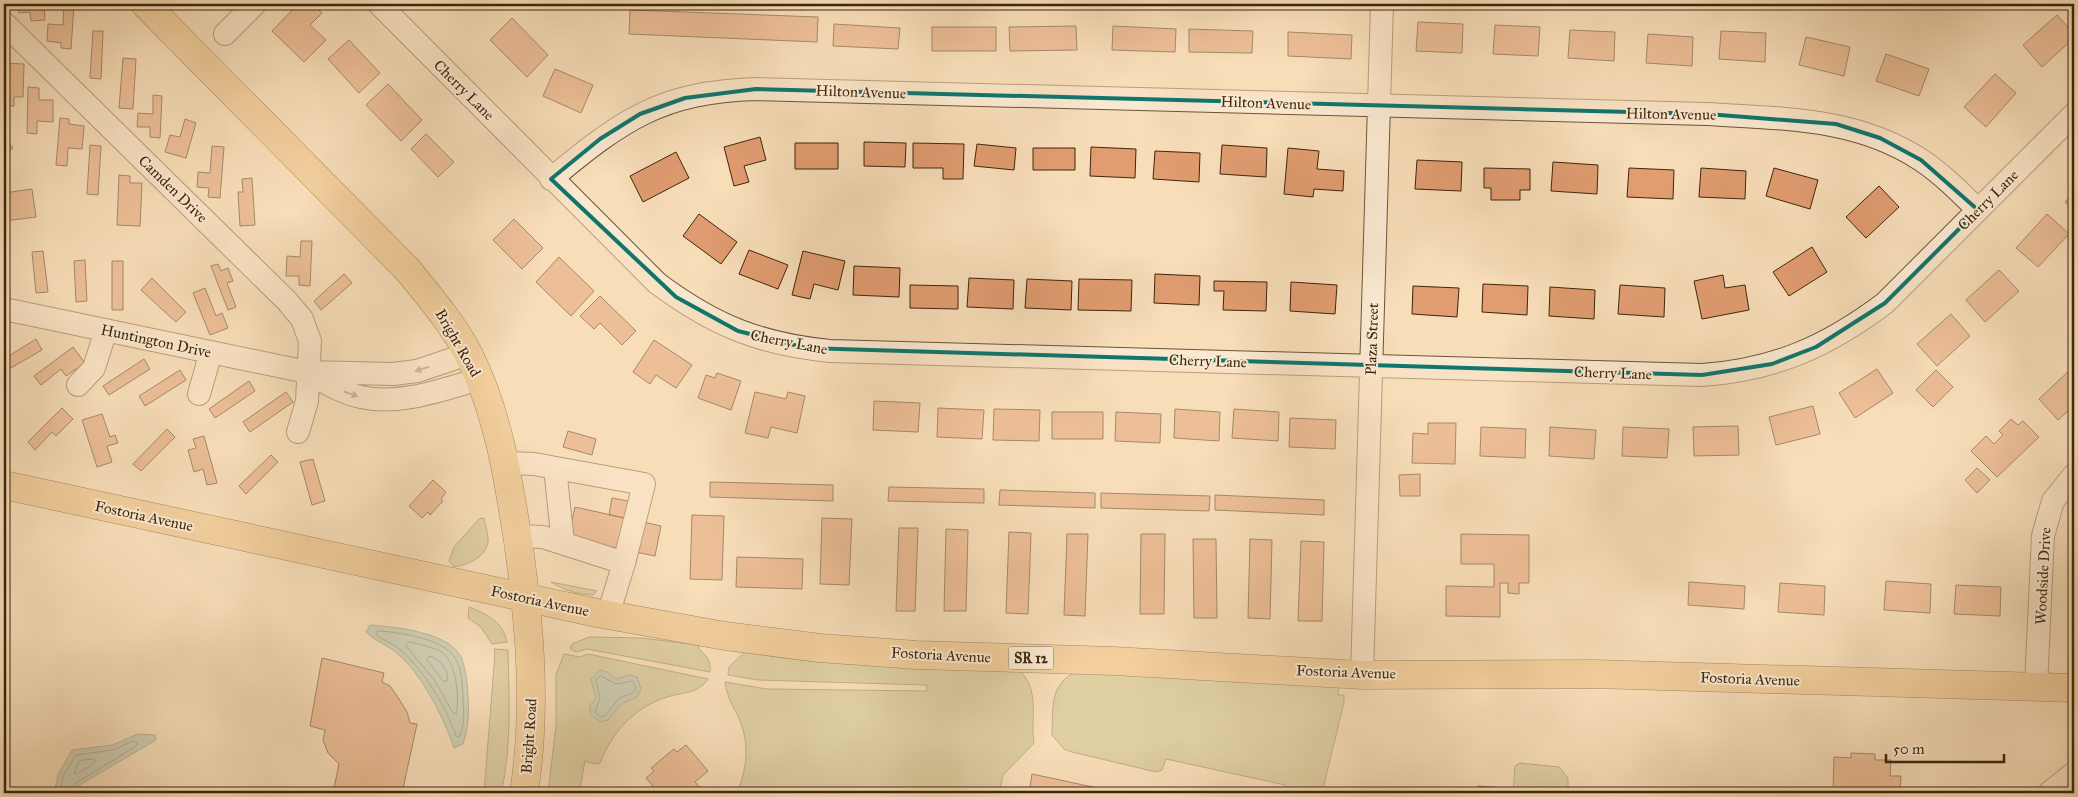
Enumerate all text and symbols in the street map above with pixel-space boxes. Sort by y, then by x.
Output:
street label: Cherry Lane [430,56,498,124]
street label: Hilton Avenue [815,81,907,103]
street label: Hilton Avenue [1220,92,1312,114]
street label: Hilton Avenue [1626,104,1716,124]
street label: Camden Drive [135,152,211,226]
street label: Cherry Lane [1954,166,2022,234]
street label: Plaza Street [1362,302,1382,376]
street label: Bright Road [431,306,485,381]
street label: Huntington Drive [99,321,213,361]
street label: Cherry Lane [749,326,829,358]
street label: Cherry Lane [1169,351,1247,371]
street label: Cherry Lane [1574,363,1652,383]
one-way arrow [414,365,429,373]
one-way arrow [344,390,359,398]
street label: Fostoria Avenue [93,497,195,535]
street label: Woodside Drive [2031,527,2055,625]
street label: Fostoria Avenue [489,582,591,620]
street label: Fostoria Avenue [891,643,991,667]
road number: SR 12 [1008,646,1054,670]
street label: Fostoria Avenue [1296,661,1396,683]
street label: Fostoria Avenue [1700,668,1800,690]
street label: Bright Road [517,697,541,774]
scale bar [1886,732,2003,764]
text: 50 m [1893,740,1925,758]

